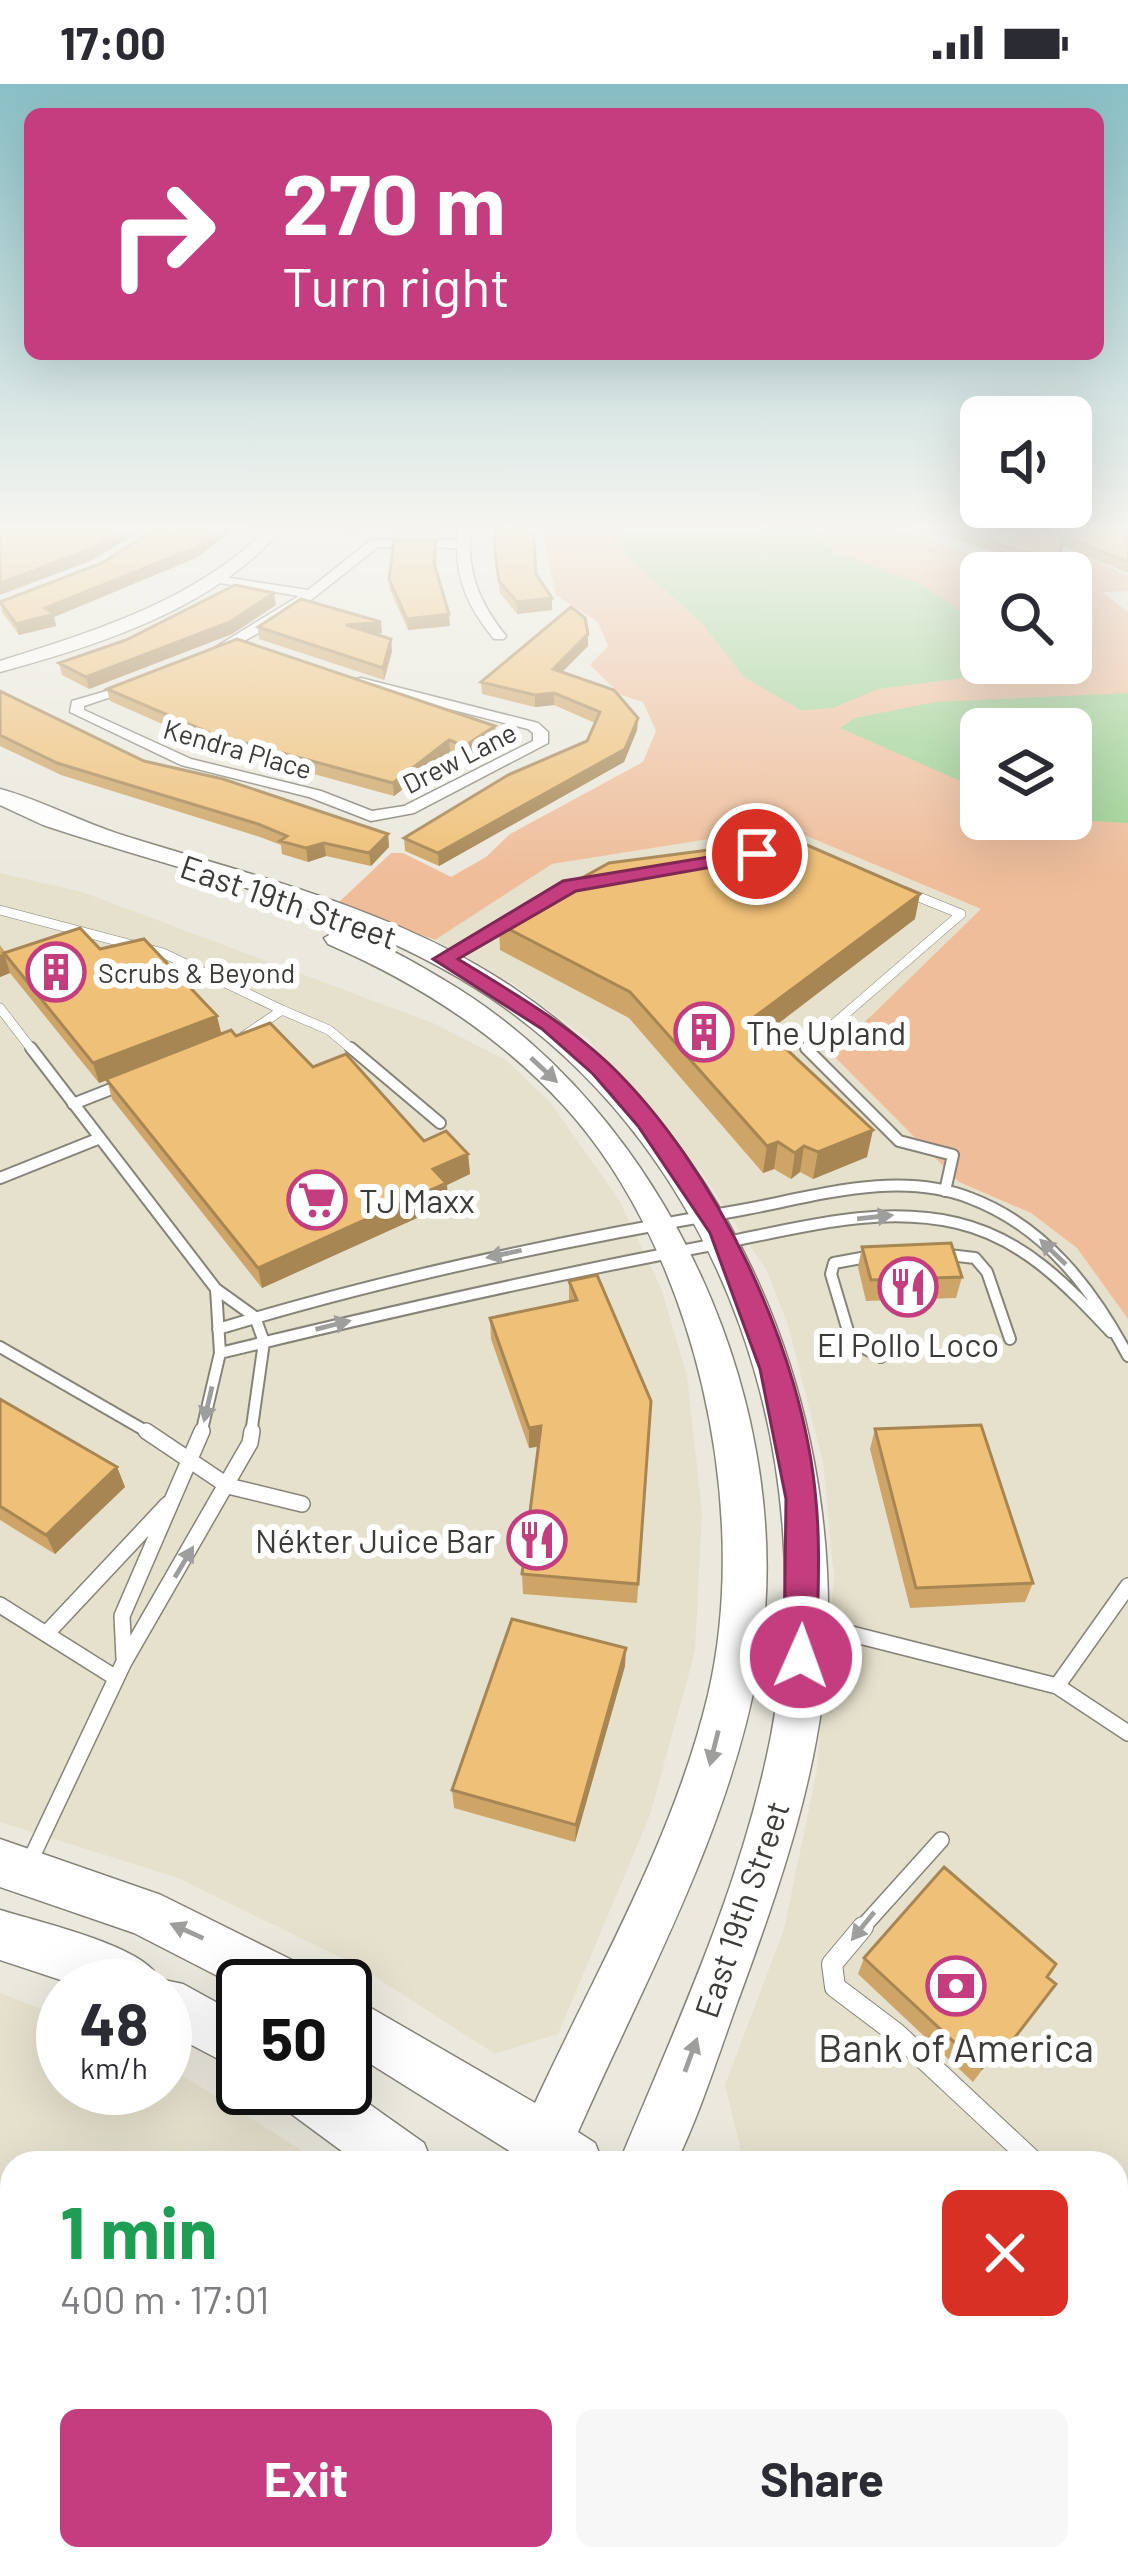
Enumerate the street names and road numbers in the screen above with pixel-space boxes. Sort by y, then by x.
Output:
street label: Kendra Place [160,712,316,784]
street label: Drew Lane [397,715,521,799]
street label: East 19th Street [175,845,403,957]
street label: East 19th Street [685,1795,797,2023]

